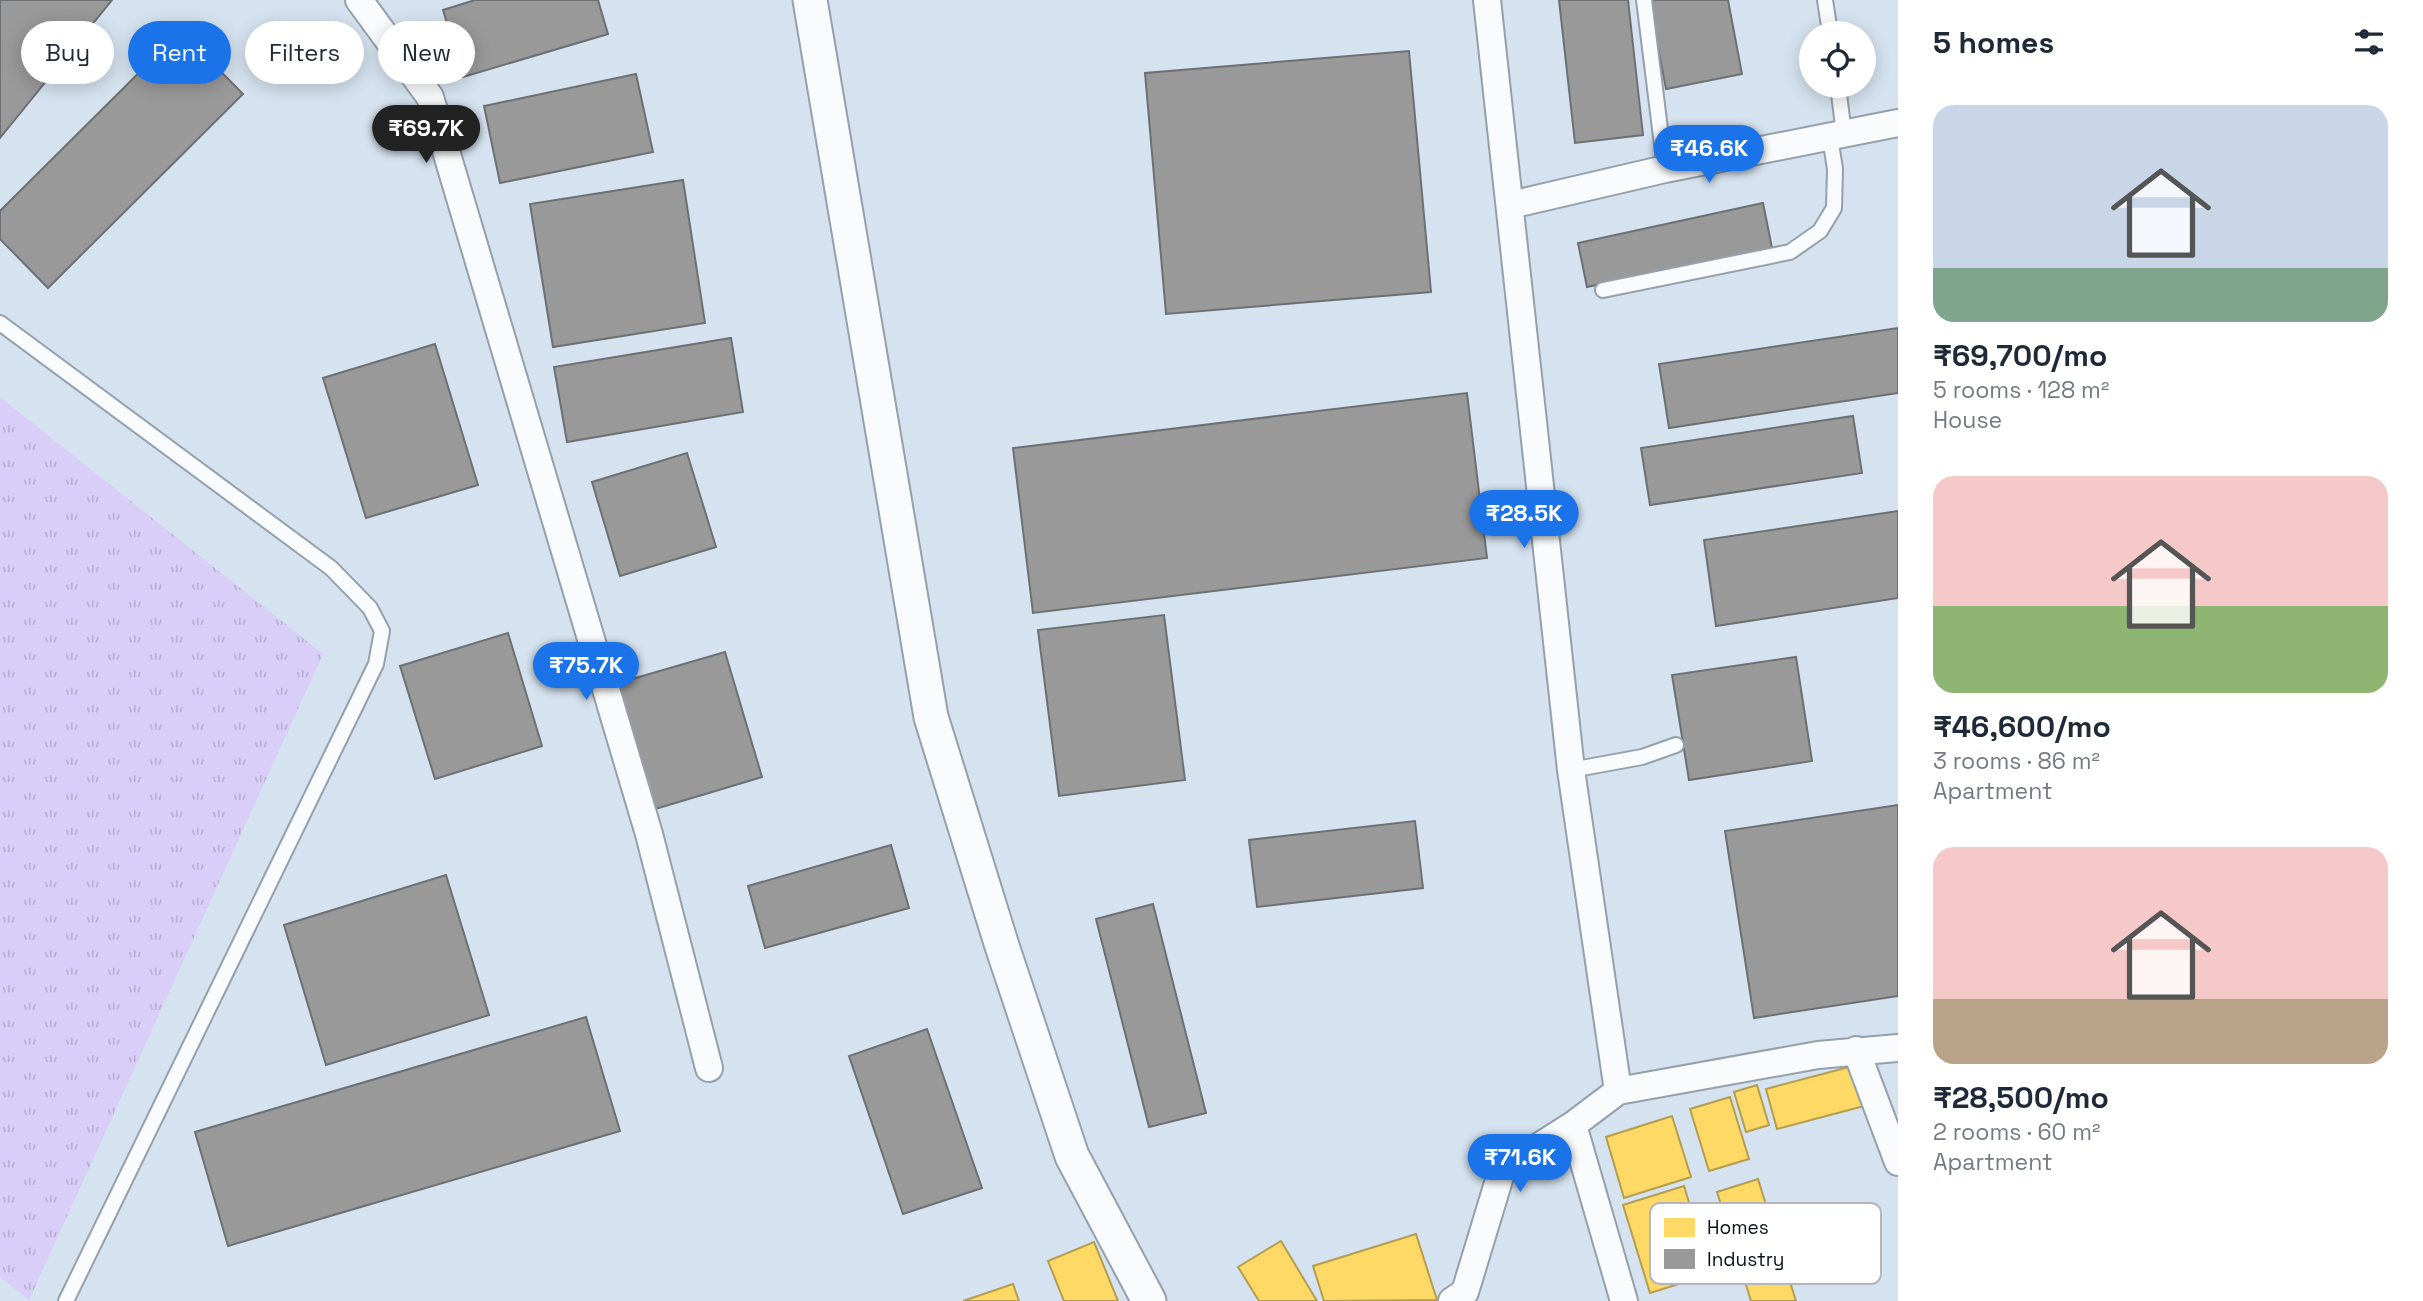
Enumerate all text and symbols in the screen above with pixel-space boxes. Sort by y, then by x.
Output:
chip: Buy [21,21,114,84]
chip: Rent [128,21,231,84]
chip: Filters [245,21,364,84]
chip: New [378,21,475,84]
map controls [1799,21,1876,98]
button: locate [1799,21,1876,98]
text: 5 homes [1933,23,2054,62]
icon: filters [2350,23,2388,61]
pin: ₹69.7K [369,106,483,165]
text: ₹69.7K [388,113,464,143]
pin: ₹46.6K [1652,125,1766,185]
text: ₹46.6K [1670,133,1748,163]
icon: home [2098,150,2224,276]
text: ₹69,700/mo [1933,336,2107,375]
text: 5 rooms · 128 m² [1933,375,2109,405]
text: House [1933,405,2002,435]
pin: ₹28.5K [1467,490,1581,550]
text: ₹28.5K [1486,498,1562,528]
icon: home [2098,521,2224,647]
pin: ₹75.7K [529,642,643,702]
text: ₹75.7K [549,650,623,680]
text: ₹46,600/mo [1933,707,2111,746]
text: 3 rooms · 86 m² [1933,746,2100,776]
text: Apartment [1933,776,2053,806]
icon: home [2098,892,2224,1018]
text: ₹28,500/mo [1933,1078,2109,1117]
text: 2 rooms · 60 m² [1933,1117,2100,1147]
pin: ₹71.6K [1463,1134,1577,1194]
text: ₹71.6K [1484,1142,1556,1172]
text: Apartment [1933,1147,2053,1177]
legend [1650,1203,1881,1284]
text: Homes [1707,1215,1769,1240]
text: Industry [1707,1247,1784,1272]

